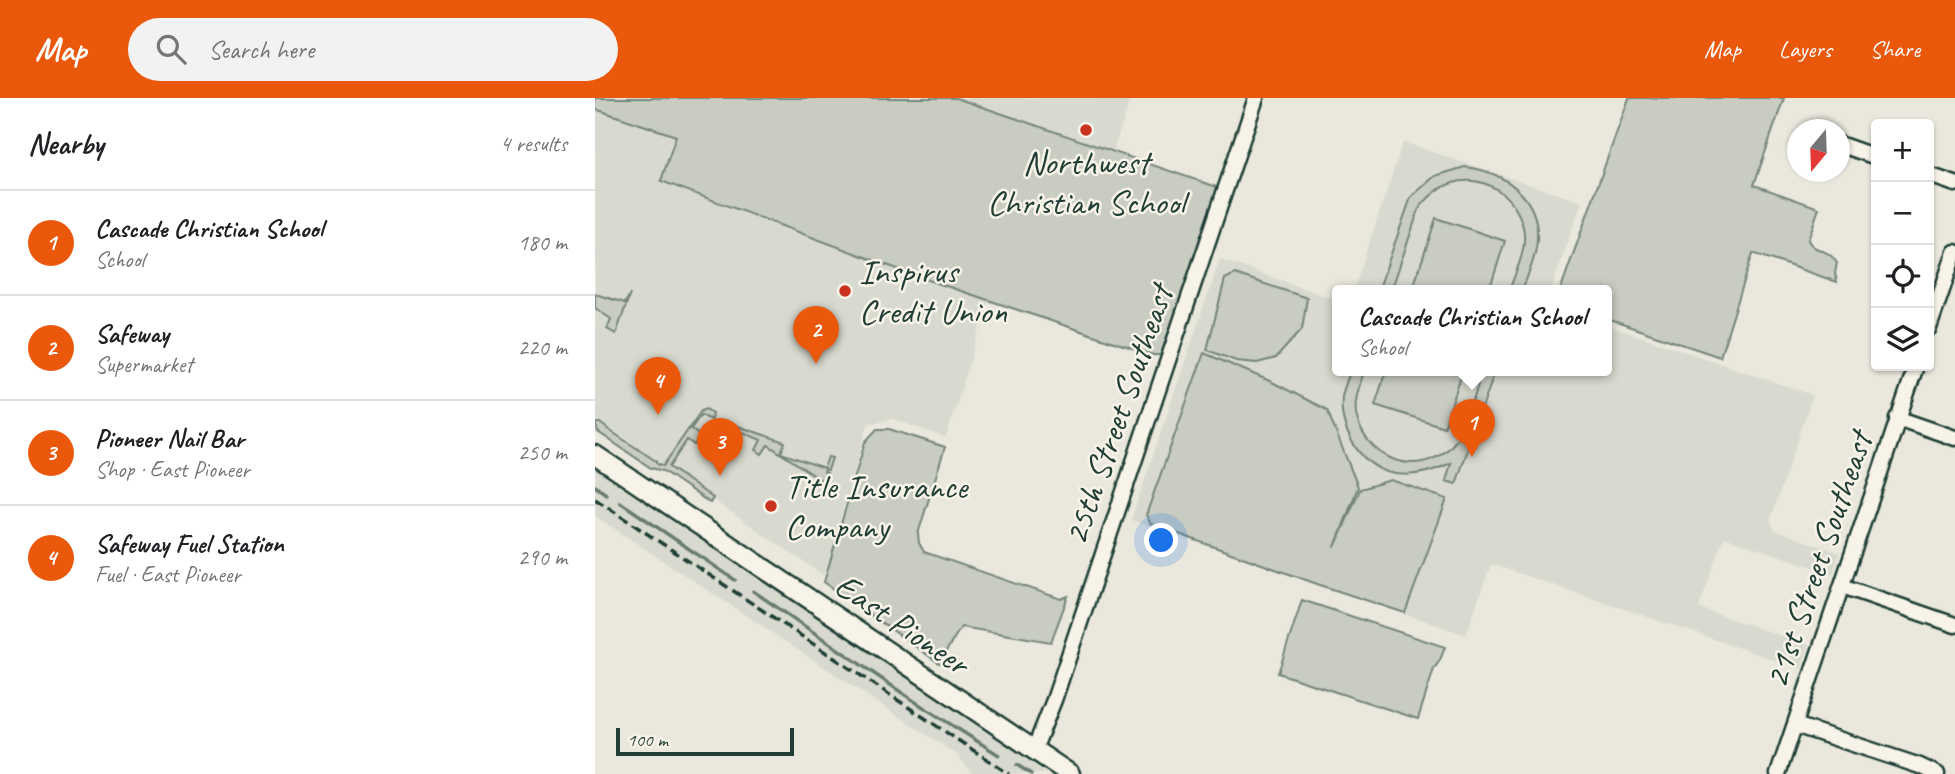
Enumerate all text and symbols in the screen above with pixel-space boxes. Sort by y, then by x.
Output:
search box [128,18,618,81]
text: Map [35,28,86,70]
icon: search [152,30,190,68]
text: Search here [208,33,314,66]
text: Map [1704,34,1741,64]
text: Layers [1779,34,1832,64]
text: Share [1870,34,1920,64]
north arrow [1787,119,1850,182]
map controls [1871,119,1934,371]
button: + [1871,119,1934,182]
marker: Northwest Christian School [1078,122,1094,138]
text: Nearby [28,125,104,163]
text: 4 results [500,129,567,158]
place label: Northwest Christian School [987,140,1191,225]
button: − [1871,182,1934,245]
text: Cascade Christian School [95,212,323,245]
text: 1 [46,228,56,257]
text: 180 m [518,228,567,257]
text: School [95,245,144,274]
button: locate [1871,245,1934,308]
place label: Inspirus Credit Union [859,249,1007,334]
street label: 25th Street Southeast [1053,275,1185,550]
marker: Inspirus Credit Union [837,283,853,299]
popup [1332,285,1612,376]
text: Cascade Christian School [1358,300,1586,333]
pin: 2 [793,306,839,364]
button: layers [1871,308,1934,371]
text: Safeway [95,317,169,350]
text: 2 [46,333,56,362]
text: 220 m [518,333,567,362]
text: School [1358,333,1407,362]
text: Supermarket [95,350,193,379]
pin: 4 [635,357,681,415]
pin: 1 [1449,399,1495,457]
pin: 3 [697,418,743,476]
text: Pioneer Nail Bar [95,422,244,455]
street label: 21st Street Southeast [1753,422,1884,694]
text: 3 [46,438,56,467]
text: 250 m [518,438,567,467]
text: Shop · East Pioneer [95,455,249,484]
place label: Title Insurance Company [785,464,970,549]
marker: Title Insurance Company [763,498,779,514]
your location [1144,523,1178,557]
text: Safeway Fuel Station [95,527,284,560]
text: 4 [46,543,56,572]
text: 290 m [518,543,567,572]
text: Fuel · East Pioneer [95,560,240,589]
street label: East Pioneer [826,563,980,687]
scale bar [616,725,795,757]
text: 100 m [627,728,668,752]

